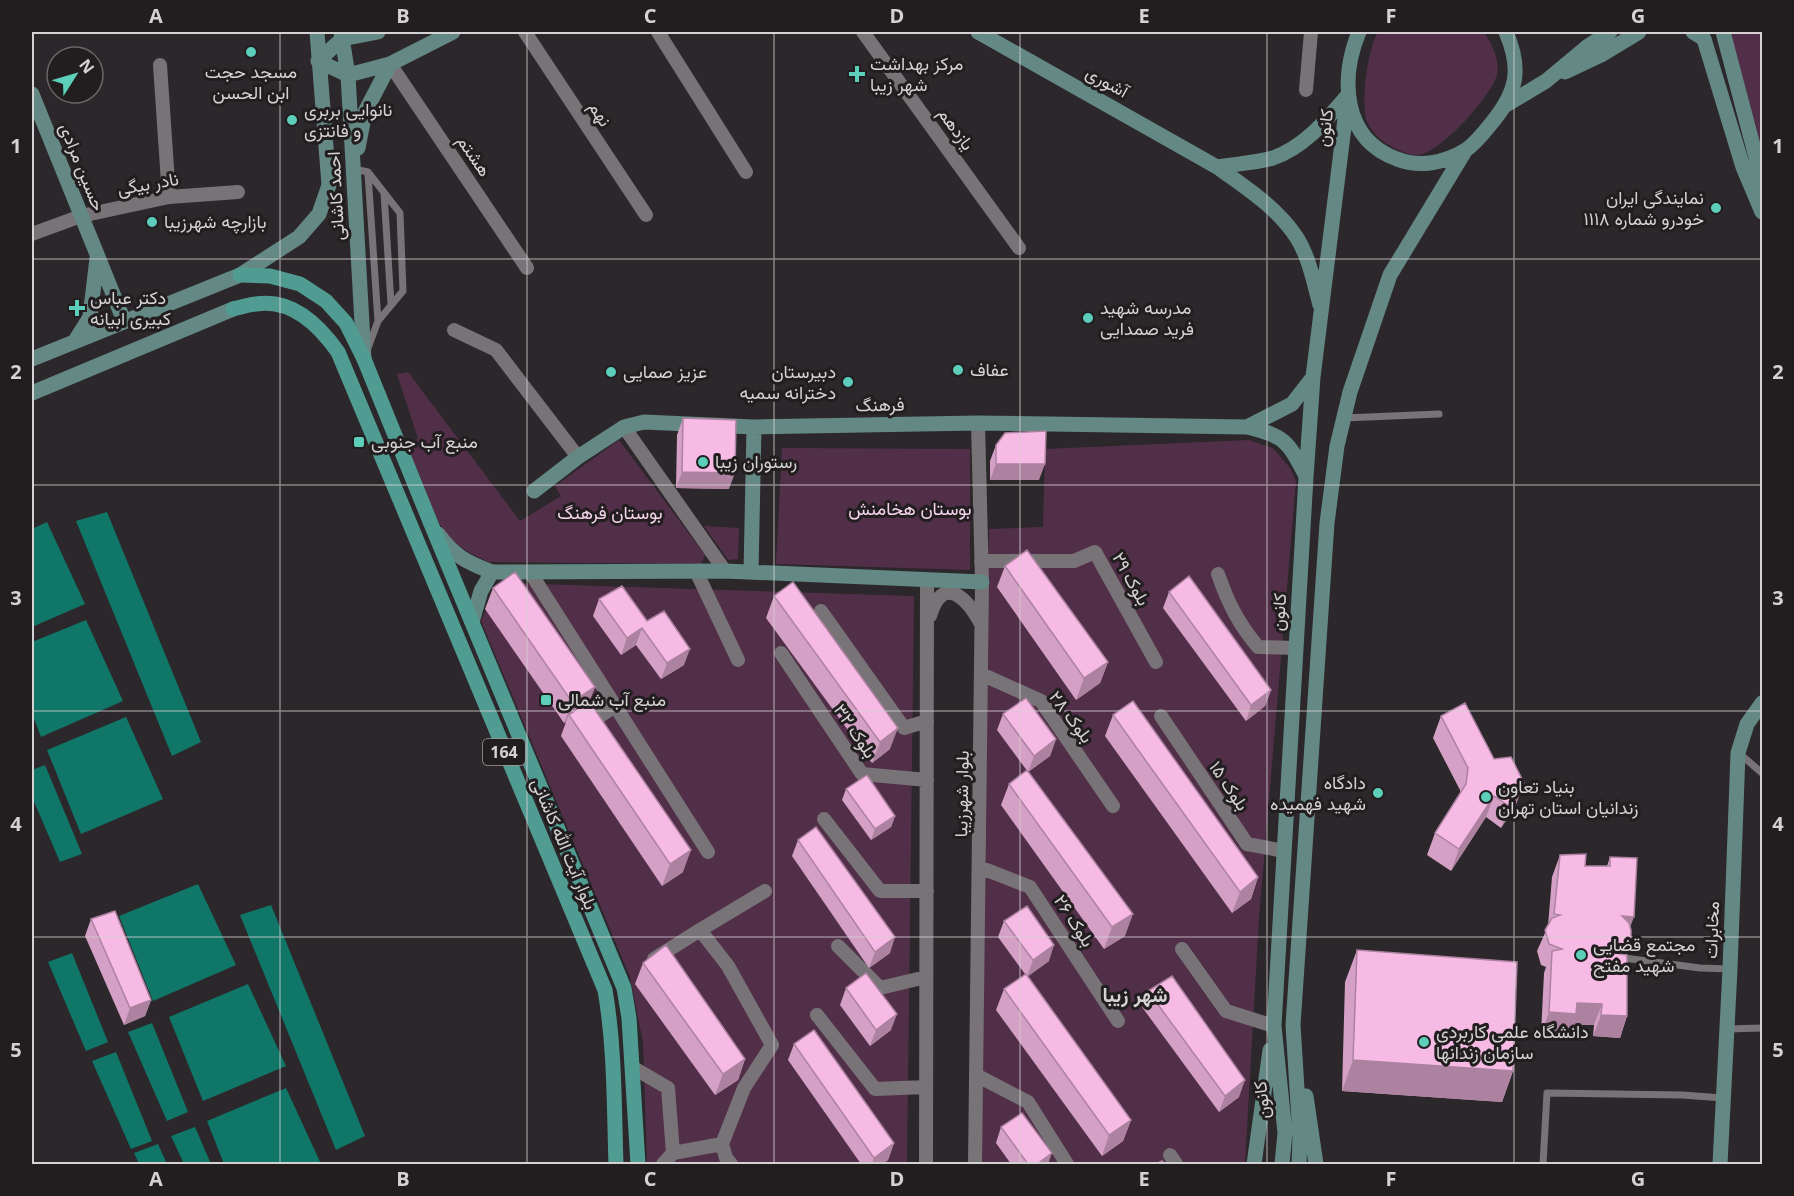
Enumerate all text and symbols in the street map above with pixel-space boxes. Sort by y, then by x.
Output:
text: A [149,2,163,29]
text: B [396,2,410,29]
text: C [644,2,657,29]
text: D [890,2,904,29]
text: E [1138,2,1150,29]
text: F [1386,2,1396,29]
text: G [1631,2,1645,29]
north arrow [45,45,105,105]
marker: مسجد حجت ابن الحسن [244,45,258,59]
place label: مرکز بهداشت شهر زیبا [870,51,963,96]
text: N [74,54,100,78]
place label: مسجد حجت ابن الحسن [205,59,297,104]
street label: آشوری [1082,60,1135,103]
marker: مرکز بهداشت شهر زیبا [848,65,866,83]
street label: نهم [583,96,618,131]
place label: نانوایی بربری و فانتزی [304,97,392,142]
street label: یازدهم [932,102,981,155]
street label: کانون [1310,108,1338,148]
marker: نانوایی بربری و فانتزی [285,113,299,127]
street label: حسین مرادی [54,119,111,214]
street label: هشتم [451,130,498,182]
text: 1 [10,132,22,159]
text: 1 [1772,132,1784,159]
street label: احمد کاشانی [321,151,349,241]
street label: نادر بیگی [115,166,180,200]
place label: نمایندگی ایران خودرو شماره ۱۱۱۸ [1584,185,1704,230]
marker: نمایندگی ایران خودرو شماره ۱۱۱۸ [1709,201,1723,215]
place label: بازارچه شهرزیبا [164,209,267,234]
marker: بازارچه شهرزیبا [145,215,159,229]
place label: دکتر عباس کبیری ابیانه [90,285,171,330]
place label: مدرسه شهید فرید صمدایی [1100,295,1194,340]
marker: دکتر عباس کبیری ابیانه [68,299,86,317]
marker: مدرسه شهید فرید صمدایی [1081,311,1095,325]
place label: عفاف [970,357,1009,381]
text: 2 [10,358,22,385]
text: 2 [1772,358,1784,385]
place label: عزیز صمایی [623,359,707,383]
place label: دبیرستان دخترانه سمیه [739,359,836,404]
marker: عفاف [951,363,965,377]
marker: عزیز صمایی [604,365,618,379]
marker: دبیرستان دخترانه سمیه [841,375,855,389]
street label: فرهنگ [855,392,905,416]
place label: منبع آب جنوبی [371,429,478,454]
marker: منبع آب جنوبی [352,435,366,449]
place label: رستوران زیبا [715,449,797,473]
marker: رستوران زیبا [696,455,710,469]
park label: بوستان هخامنش [848,496,972,520]
park label: بوستان فرهنگ [557,500,663,524]
street label: بلوک ۲۹ [1107,548,1156,610]
text: 3 [10,584,22,611]
text: 3 [1772,584,1784,611]
street label: کانون [1265,592,1291,632]
street label: بلوک ۲۸ [1044,685,1099,747]
place label: منبع آب شمالی [558,687,666,712]
marker: منبع آب شمالی [539,693,553,707]
street label: بلوک ۳۲ [829,699,883,762]
road number: 164 [483,739,525,765]
street label: بلوار شهرزیبا [948,750,974,837]
street label: بلوک ۱۵ [1204,756,1255,815]
place label: دادگاه شهید فهمیده [1270,770,1366,815]
street label: بلوار آیت الله کاشانی [526,774,604,913]
place label: بنیاد تعاون زندانیان استان تهران [1498,774,1638,819]
marker: دادگاه شهید فهمیده [1371,786,1385,800]
marker: بنیاد تعاون زندانیان استان تهران [1479,790,1493,804]
text: 4 [10,810,22,837]
text: 4 [1772,810,1784,837]
street label: بلوک ۲۶ [1049,890,1101,951]
street label: مخابرات [1698,901,1724,959]
place label: مجتمع قضایی شهید مفتح [1593,932,1695,978]
marker: مجتمع قضایی شهید مفتح [1574,948,1588,962]
district label: شهر زیبا [1102,981,1168,1008]
place label: دانشگاه علمی کاربردی سازمان زندانها [1436,1019,1589,1064]
marker: دانشگاه علمی کاربردی سازمان زندانها [1417,1035,1431,1049]
text: 5 [10,1036,22,1063]
text: 5 [1772,1036,1784,1063]
street label: کانون [1247,1080,1275,1120]
text: A [149,1165,163,1192]
text: B [396,1165,410,1192]
text: C [644,1165,657,1192]
text: D [890,1165,904,1192]
text: E [1138,1165,1150,1192]
text: F [1386,1165,1396,1192]
text: G [1631,1165,1645,1192]

